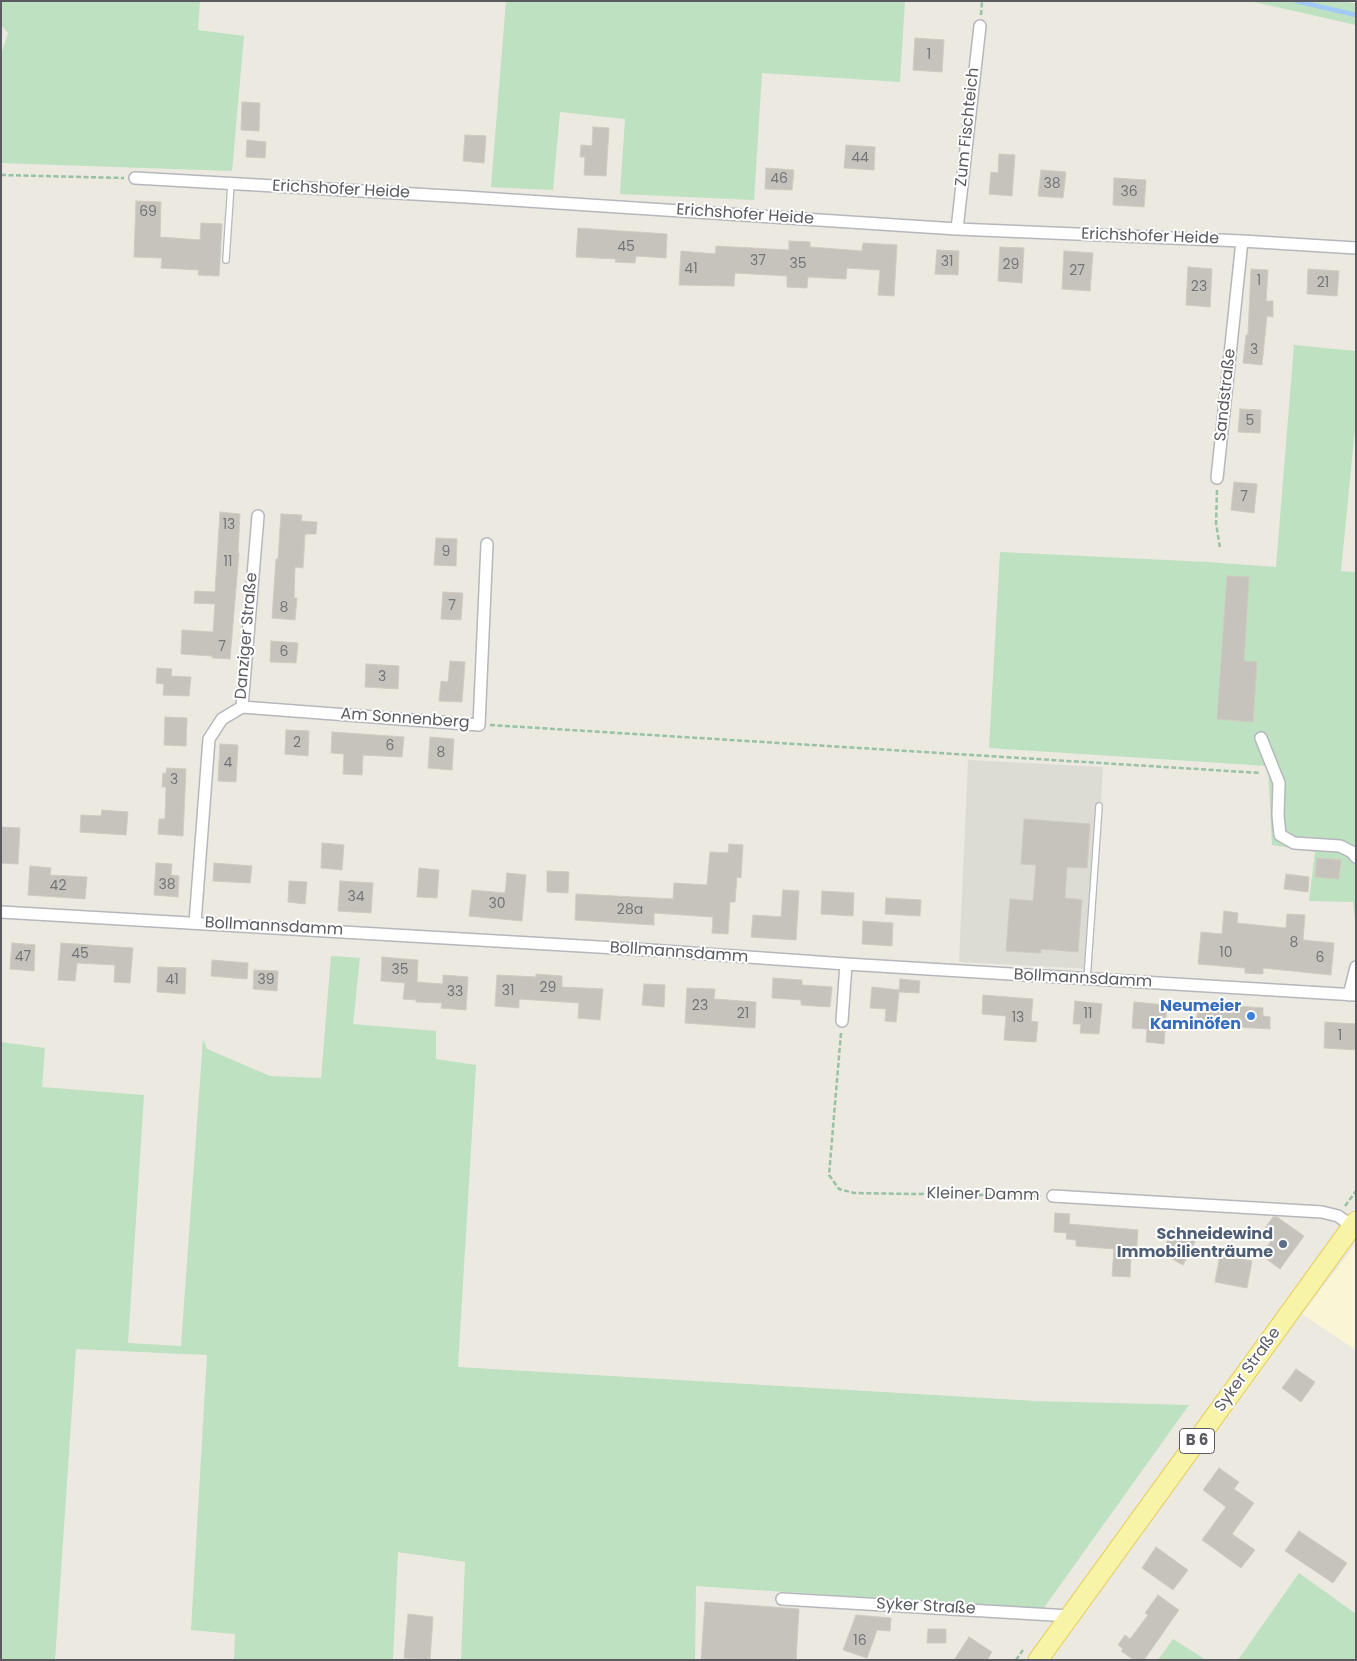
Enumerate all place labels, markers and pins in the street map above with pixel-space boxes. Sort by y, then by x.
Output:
place label: Neumeier Kaminöfen [1150,997,1241,1035]
marker: Neumeier Kaminöfen [1245,1010,1257,1022]
place label: Schneidewind Immobilienträume [1117,1225,1273,1263]
marker: Schneidewind Immobilienträume [1277,1238,1289,1250]

